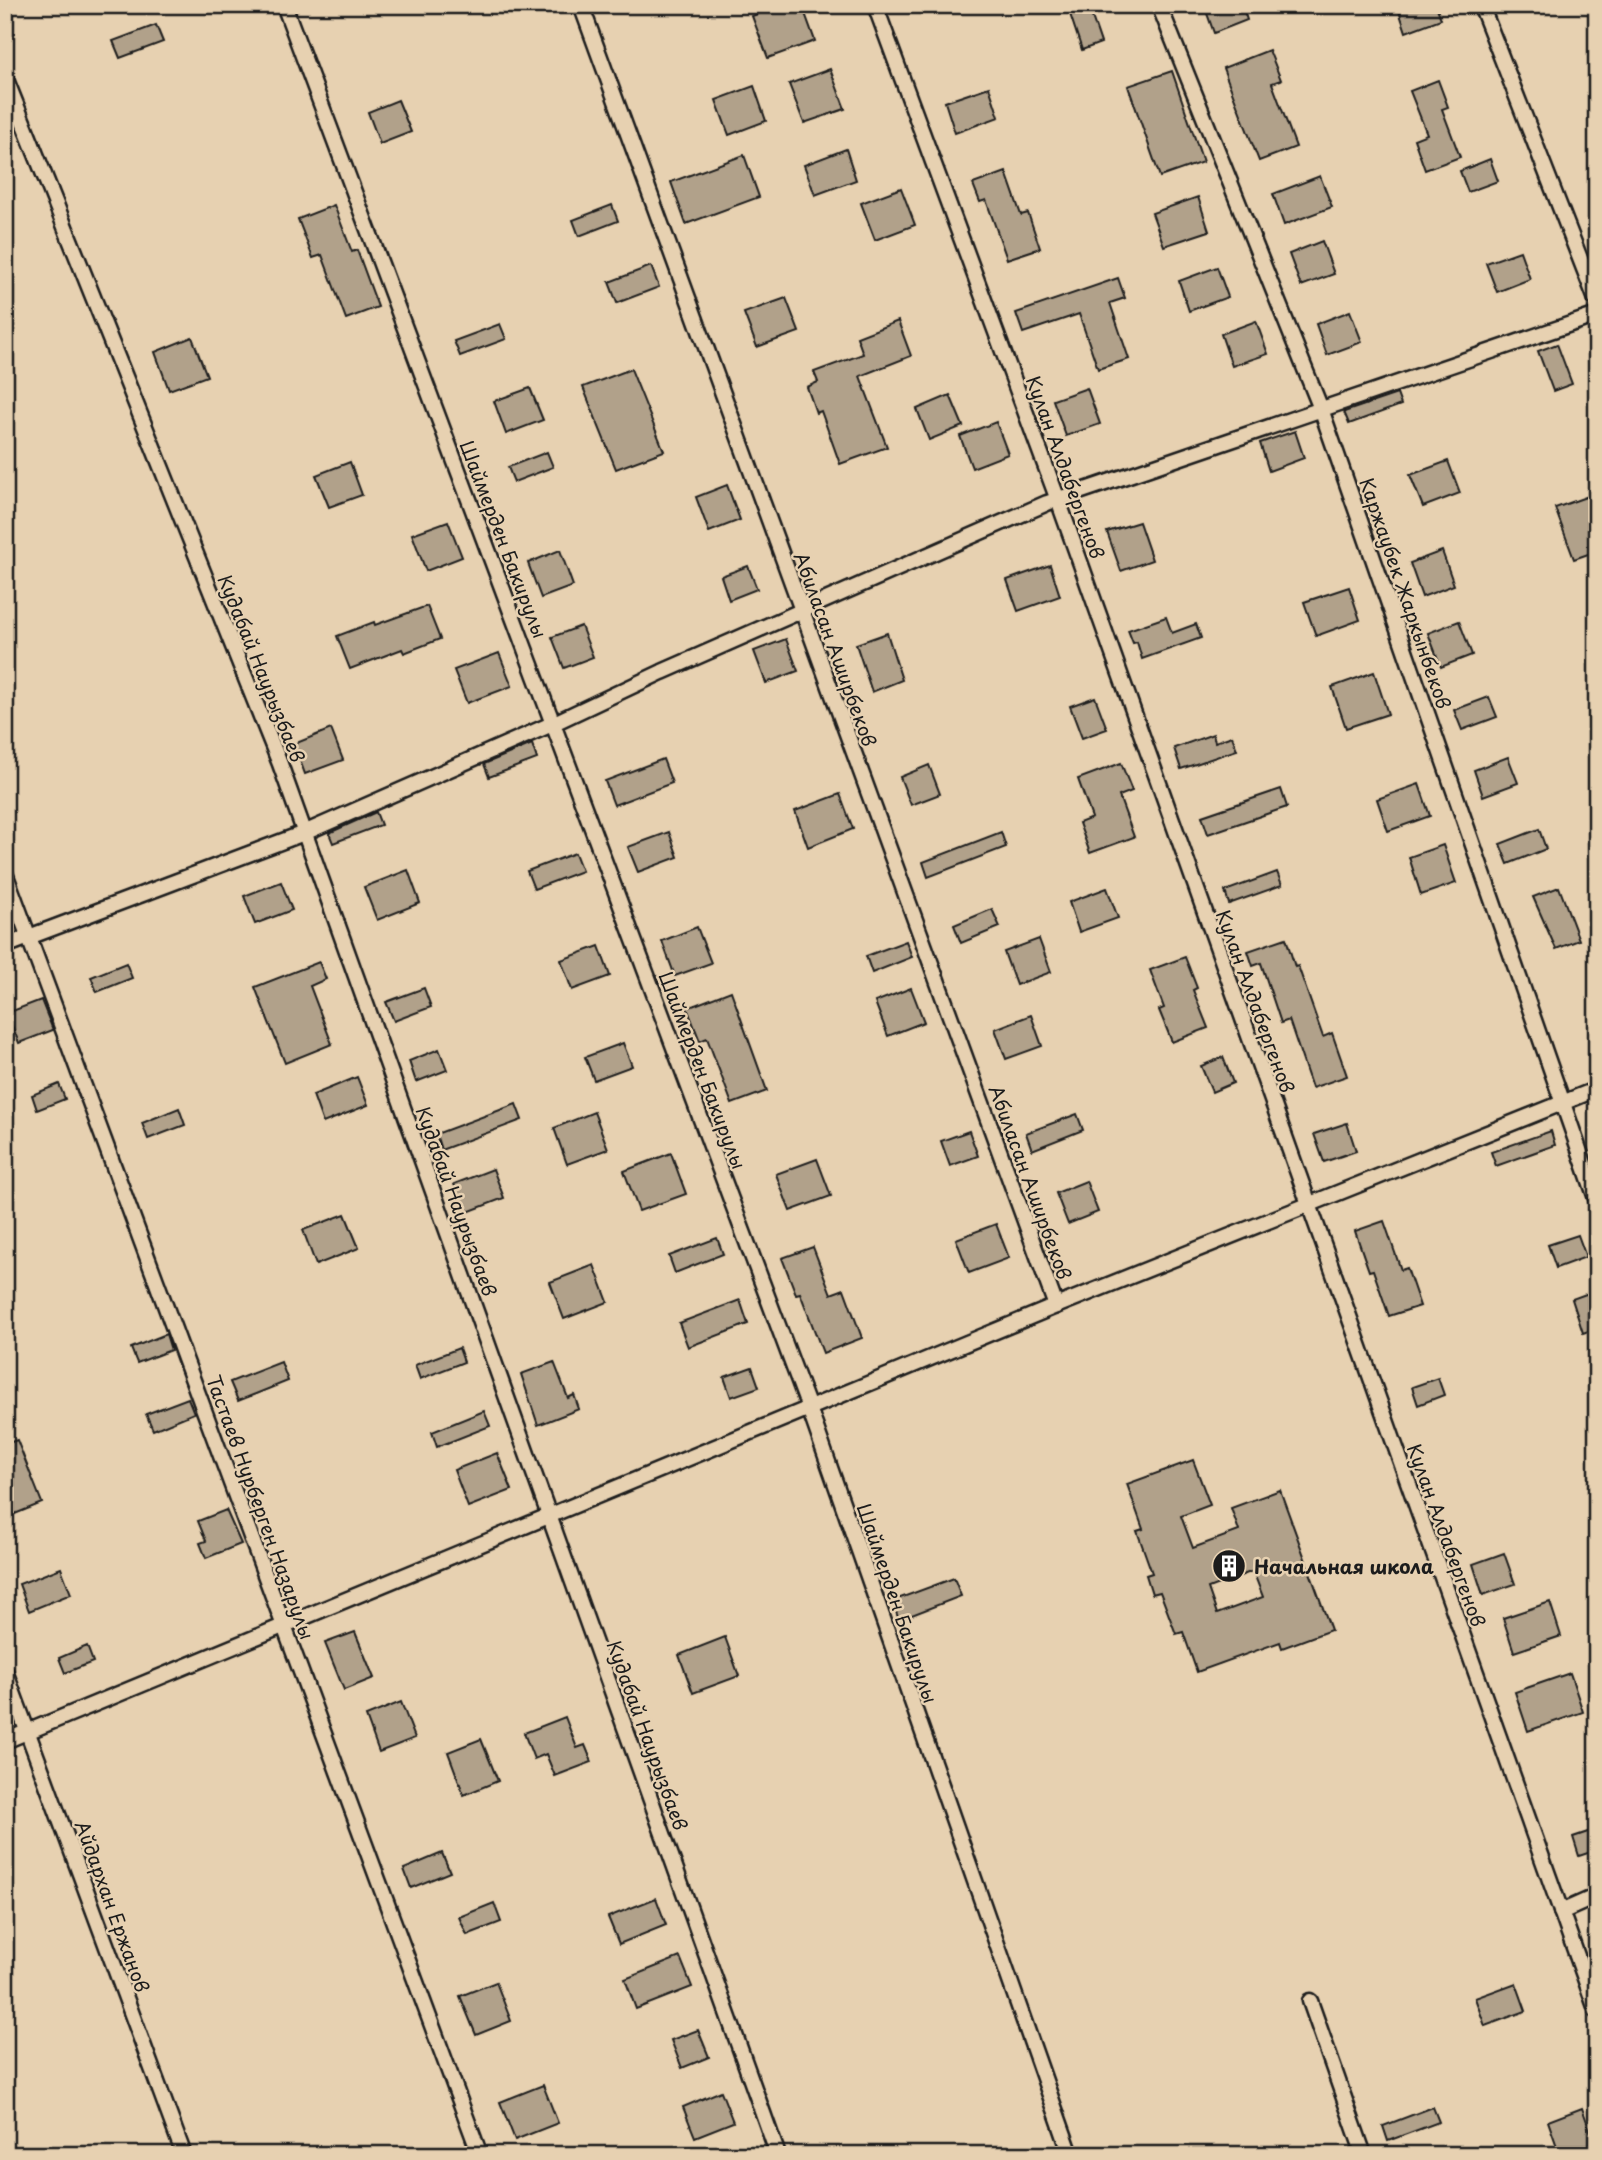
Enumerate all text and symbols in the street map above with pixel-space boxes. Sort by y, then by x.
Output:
street label: Кулан Алдабергенов [1020,372,1112,562]
street label: Шаймерден Бакирулы [453,436,555,642]
street label: Каржаубек Жаркынбеков [1353,474,1459,712]
street label: Абиласан Аширбеков [788,548,884,750]
street label: Кудабай Наурызбаев [212,570,313,766]
street label: Кулан Алдабергенов [1210,906,1302,1096]
street label: Шаймерден Бакирулы [652,967,754,1173]
street label: Абиласан Аширбеков [983,1081,1079,1283]
street label: Кудабай Наурызбаев [410,1102,504,1300]
street label: Тастаев Нурберген Назарулы [200,1371,322,1643]
street label: Кулан Алдабергенов [1401,1440,1493,1630]
street label: Шаймерден Бакирулы [851,1499,945,1707]
building icon: Начальная школа [1210,1547,1248,1585]
place label: Начальная школа [1254,1552,1434,1580]
street label: Кудабай Наурызбаев [601,1636,695,1834]
street label: Айдархан Ержанов [69,1816,157,1996]

